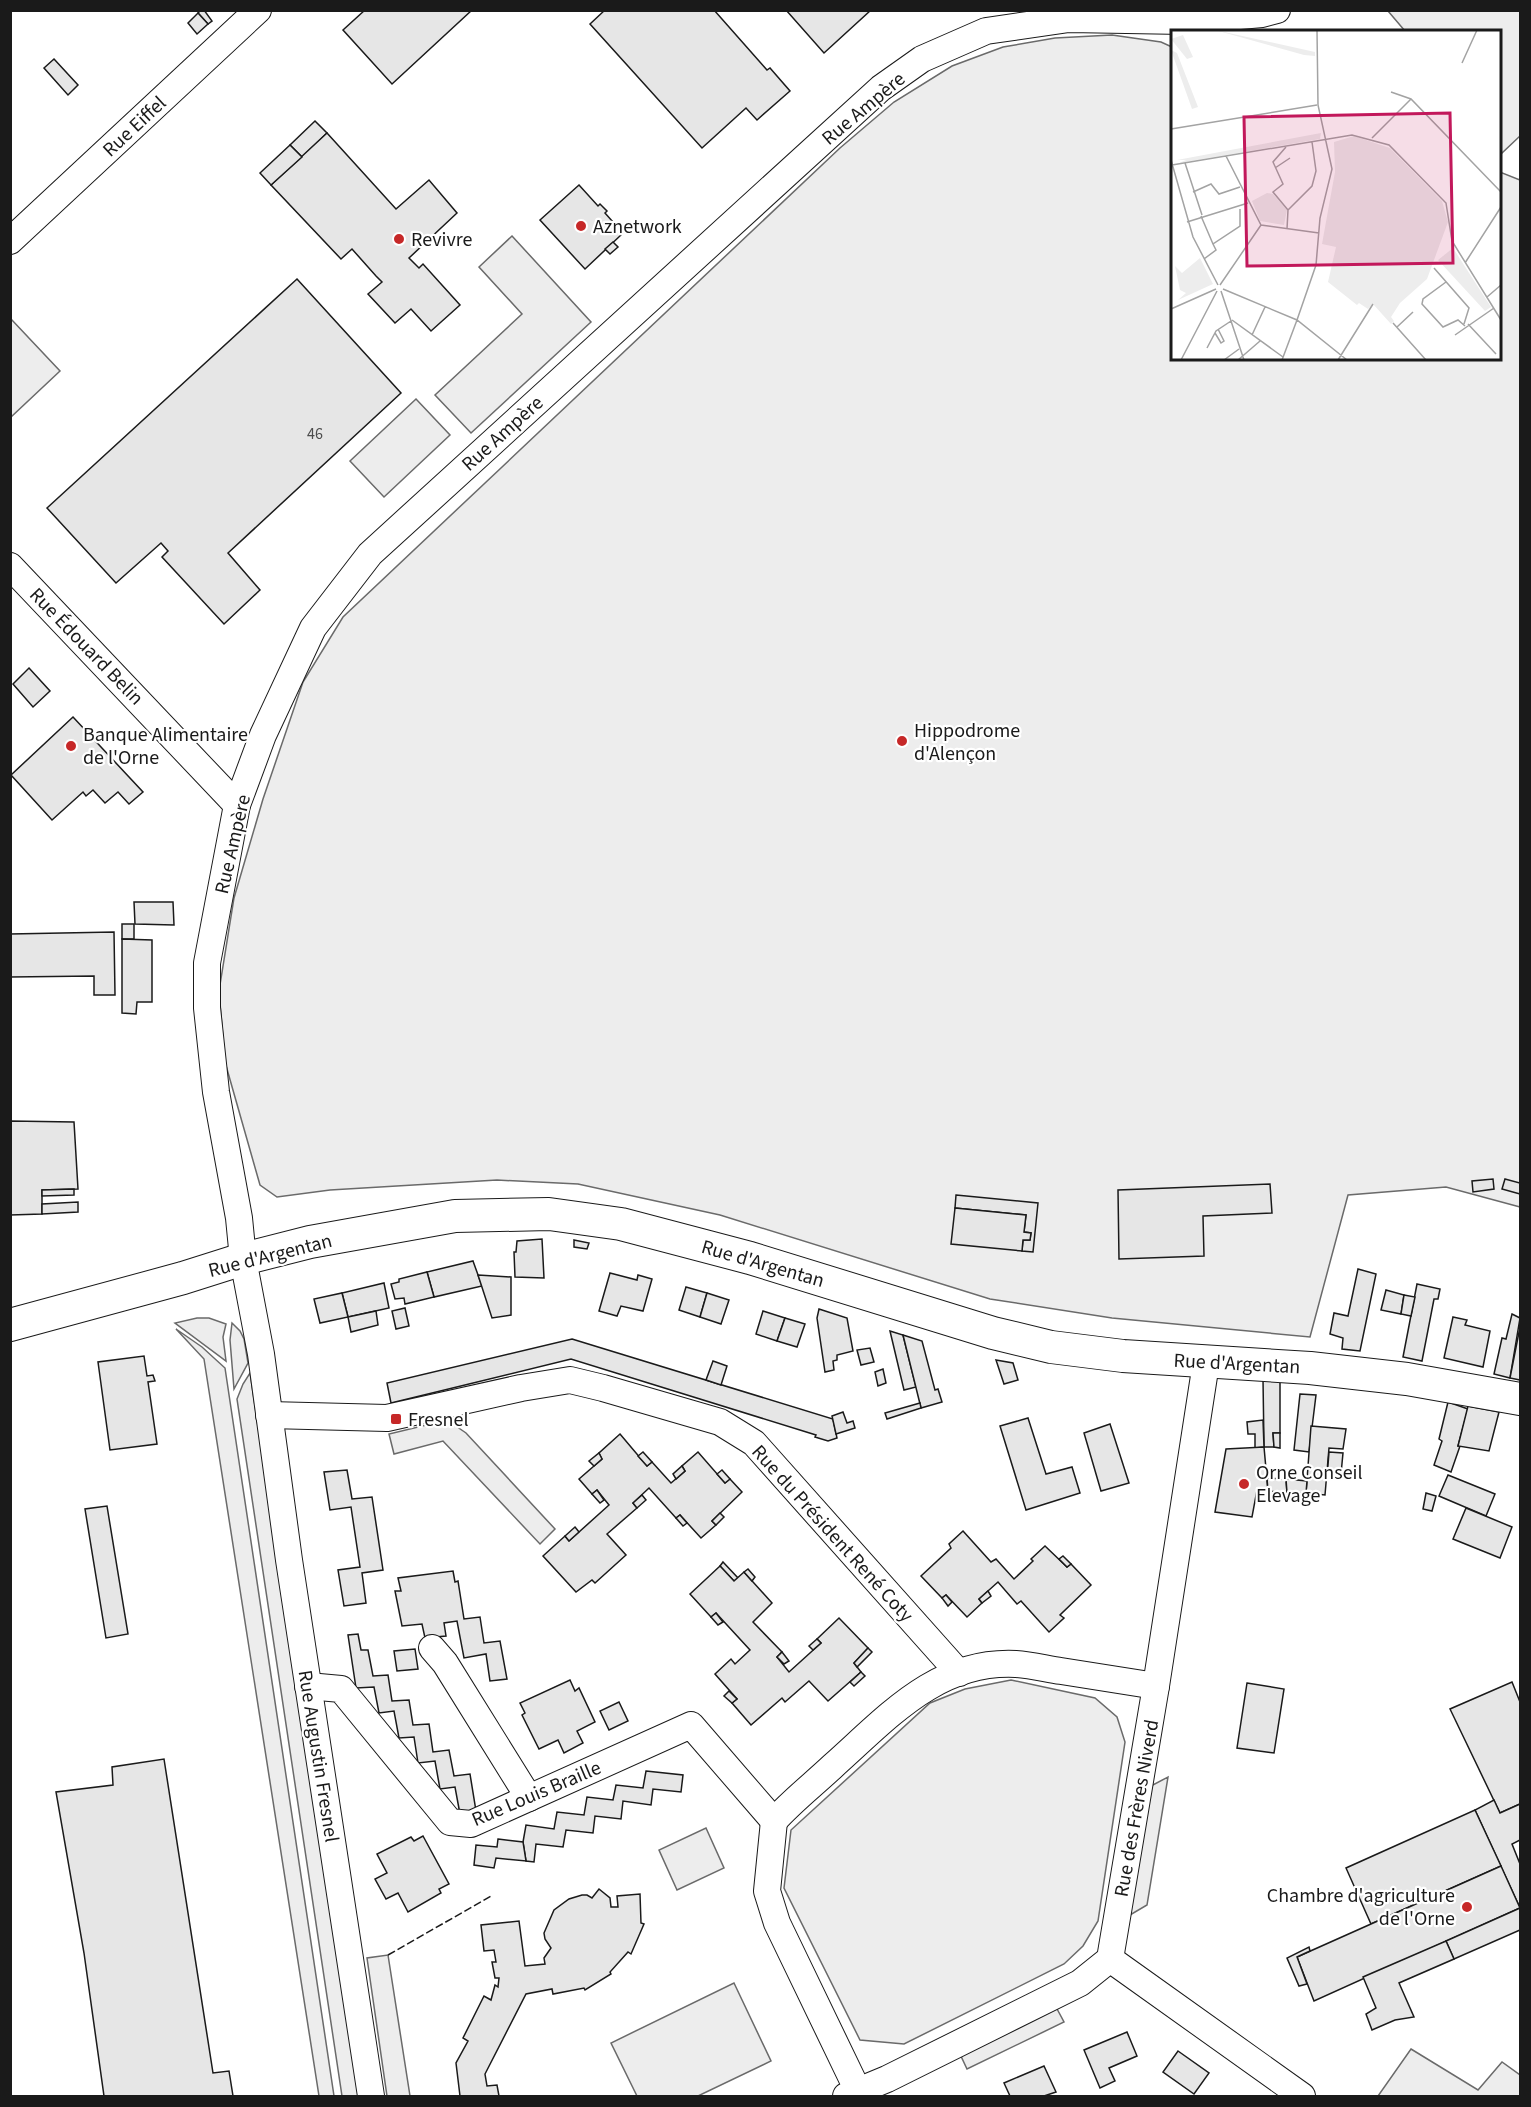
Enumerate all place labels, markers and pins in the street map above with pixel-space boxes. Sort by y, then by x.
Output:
place label: Aznetwork [593,213,682,241]
marker: Aznetwork [574,219,588,233]
place label: Revivre [411,226,473,254]
marker: Revivre [392,232,406,246]
place label: Hippodrome d'Alençon [914,717,1020,768]
place label: Banque Alimentaire de l'Orne [83,721,248,772]
marker: Hippodrome d'Alençon [895,734,909,748]
marker: Banque Alimentaire de l'Orne [64,739,78,753]
place label: Fresnel [408,1406,468,1434]
marker: Fresnel [389,1412,403,1426]
place label: Orne Conseil Elevage [1256,1459,1363,1510]
marker: Orne Conseil Elevage [1237,1477,1251,1491]
place label: Chambre d'agriculture de l'Orne [1267,1882,1455,1933]
marker: Chambre d'agriculture de l'Orne [1460,1900,1474,1914]

